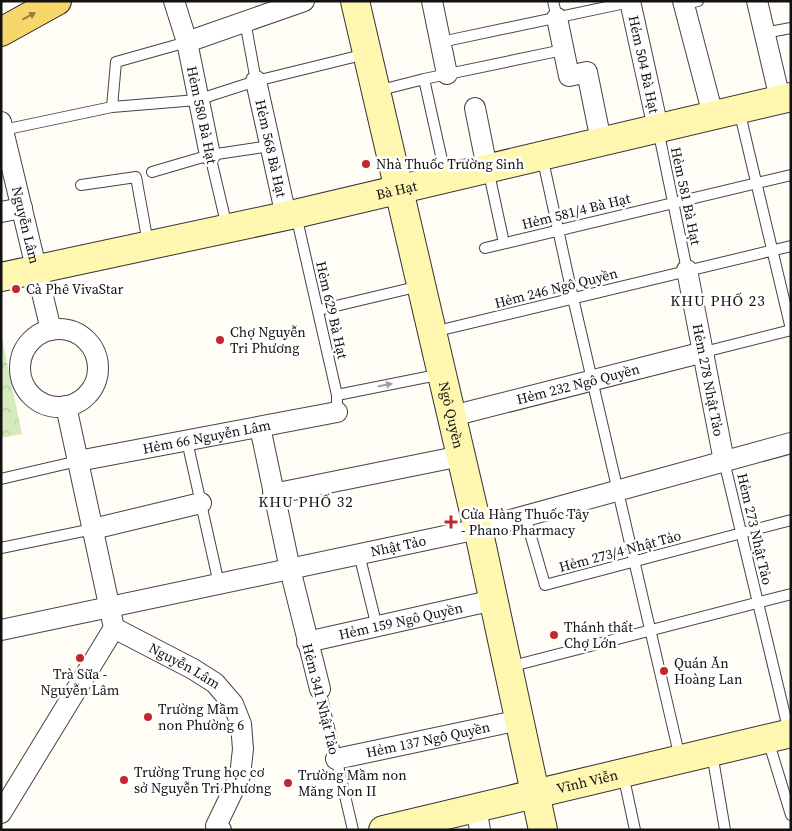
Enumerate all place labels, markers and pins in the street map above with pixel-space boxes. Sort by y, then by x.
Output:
place label: Nhà Thuốc Trường Sinh [376,154,524,174]
marker: Nhà Thuốc Trường Sinh [360,158,372,170]
place label: Cà Phê VivaStar [26,279,123,299]
marker: Cà Phê VivaStar [10,283,22,295]
place label: Chợ Nguyễn Tri Phương [230,322,306,358]
marker: Chợ Nguyễn Tri Phương [214,334,226,346]
place label: Cửa Hàng Thuốc Tây - Phano Pharmacy [461,504,590,540]
marker: Cửa Hàng Thuốc Tây - Phano Pharmacy [445,516,457,528]
place label: Thánh thất Chợ Lớn [564,617,633,653]
marker: Thánh thất Chợ Lớn [548,629,560,641]
marker: Trà Sữa - Nguyễn Lâm [74,652,86,664]
place label: Quán Ăn Hoàng Lan [674,653,743,689]
place label: Trà Sữa - Nguyễn Lâm [41,664,120,700]
marker: Quán Ăn Hoàng Lan [658,665,670,677]
place label: Trường Mầm non Phường 6 [158,699,244,735]
marker: Trường Mầm non Phường 6 [142,711,154,723]
place label: Trường Trung học cơ sở Nguyễn Tri Phương [134,762,271,798]
place label: Trường Mầm non Măng Non II [298,765,407,801]
marker: Trường Trung học cơ sở Nguyễn Tri Phương [118,774,130,786]
marker: Trường Mầm non Măng Non II [282,777,294,789]

